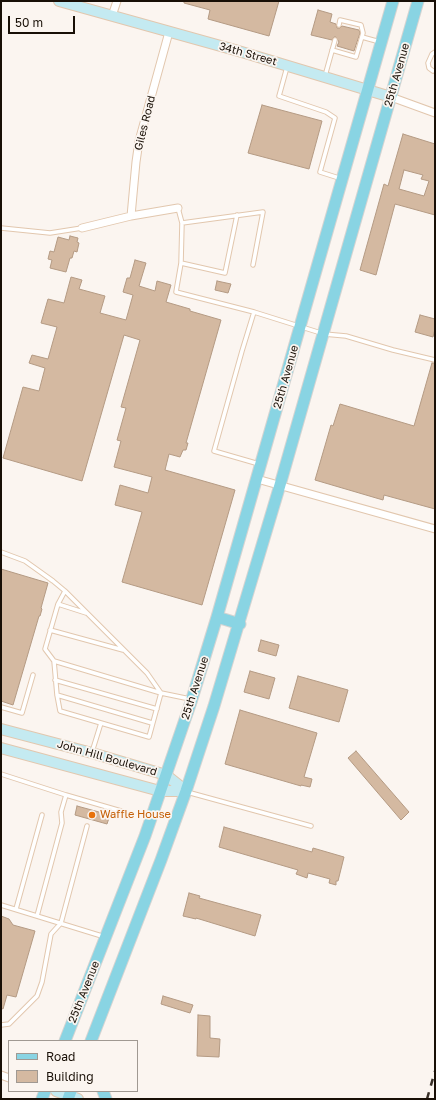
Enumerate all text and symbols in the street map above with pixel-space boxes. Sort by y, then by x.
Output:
scale bar [10,8,77,34]
text: 50 m [15,15,43,30]
street label: 34th Street [218,39,278,69]
street label: 25th Avenue [382,42,412,108]
street label: Giles Road [132,94,158,152]
street label: 25th Avenue [271,344,301,410]
street label: 25th Avenue [179,655,211,721]
street label: John Hill Boulevard [56,737,158,779]
place label: Waffle House [100,808,171,822]
marker: Waffle House [87,810,97,820]
street label: 25th Avenue [66,959,102,1025]
legend [8,1040,138,1092]
text: Road [46,1049,75,1064]
text: Building [46,1069,94,1084]

